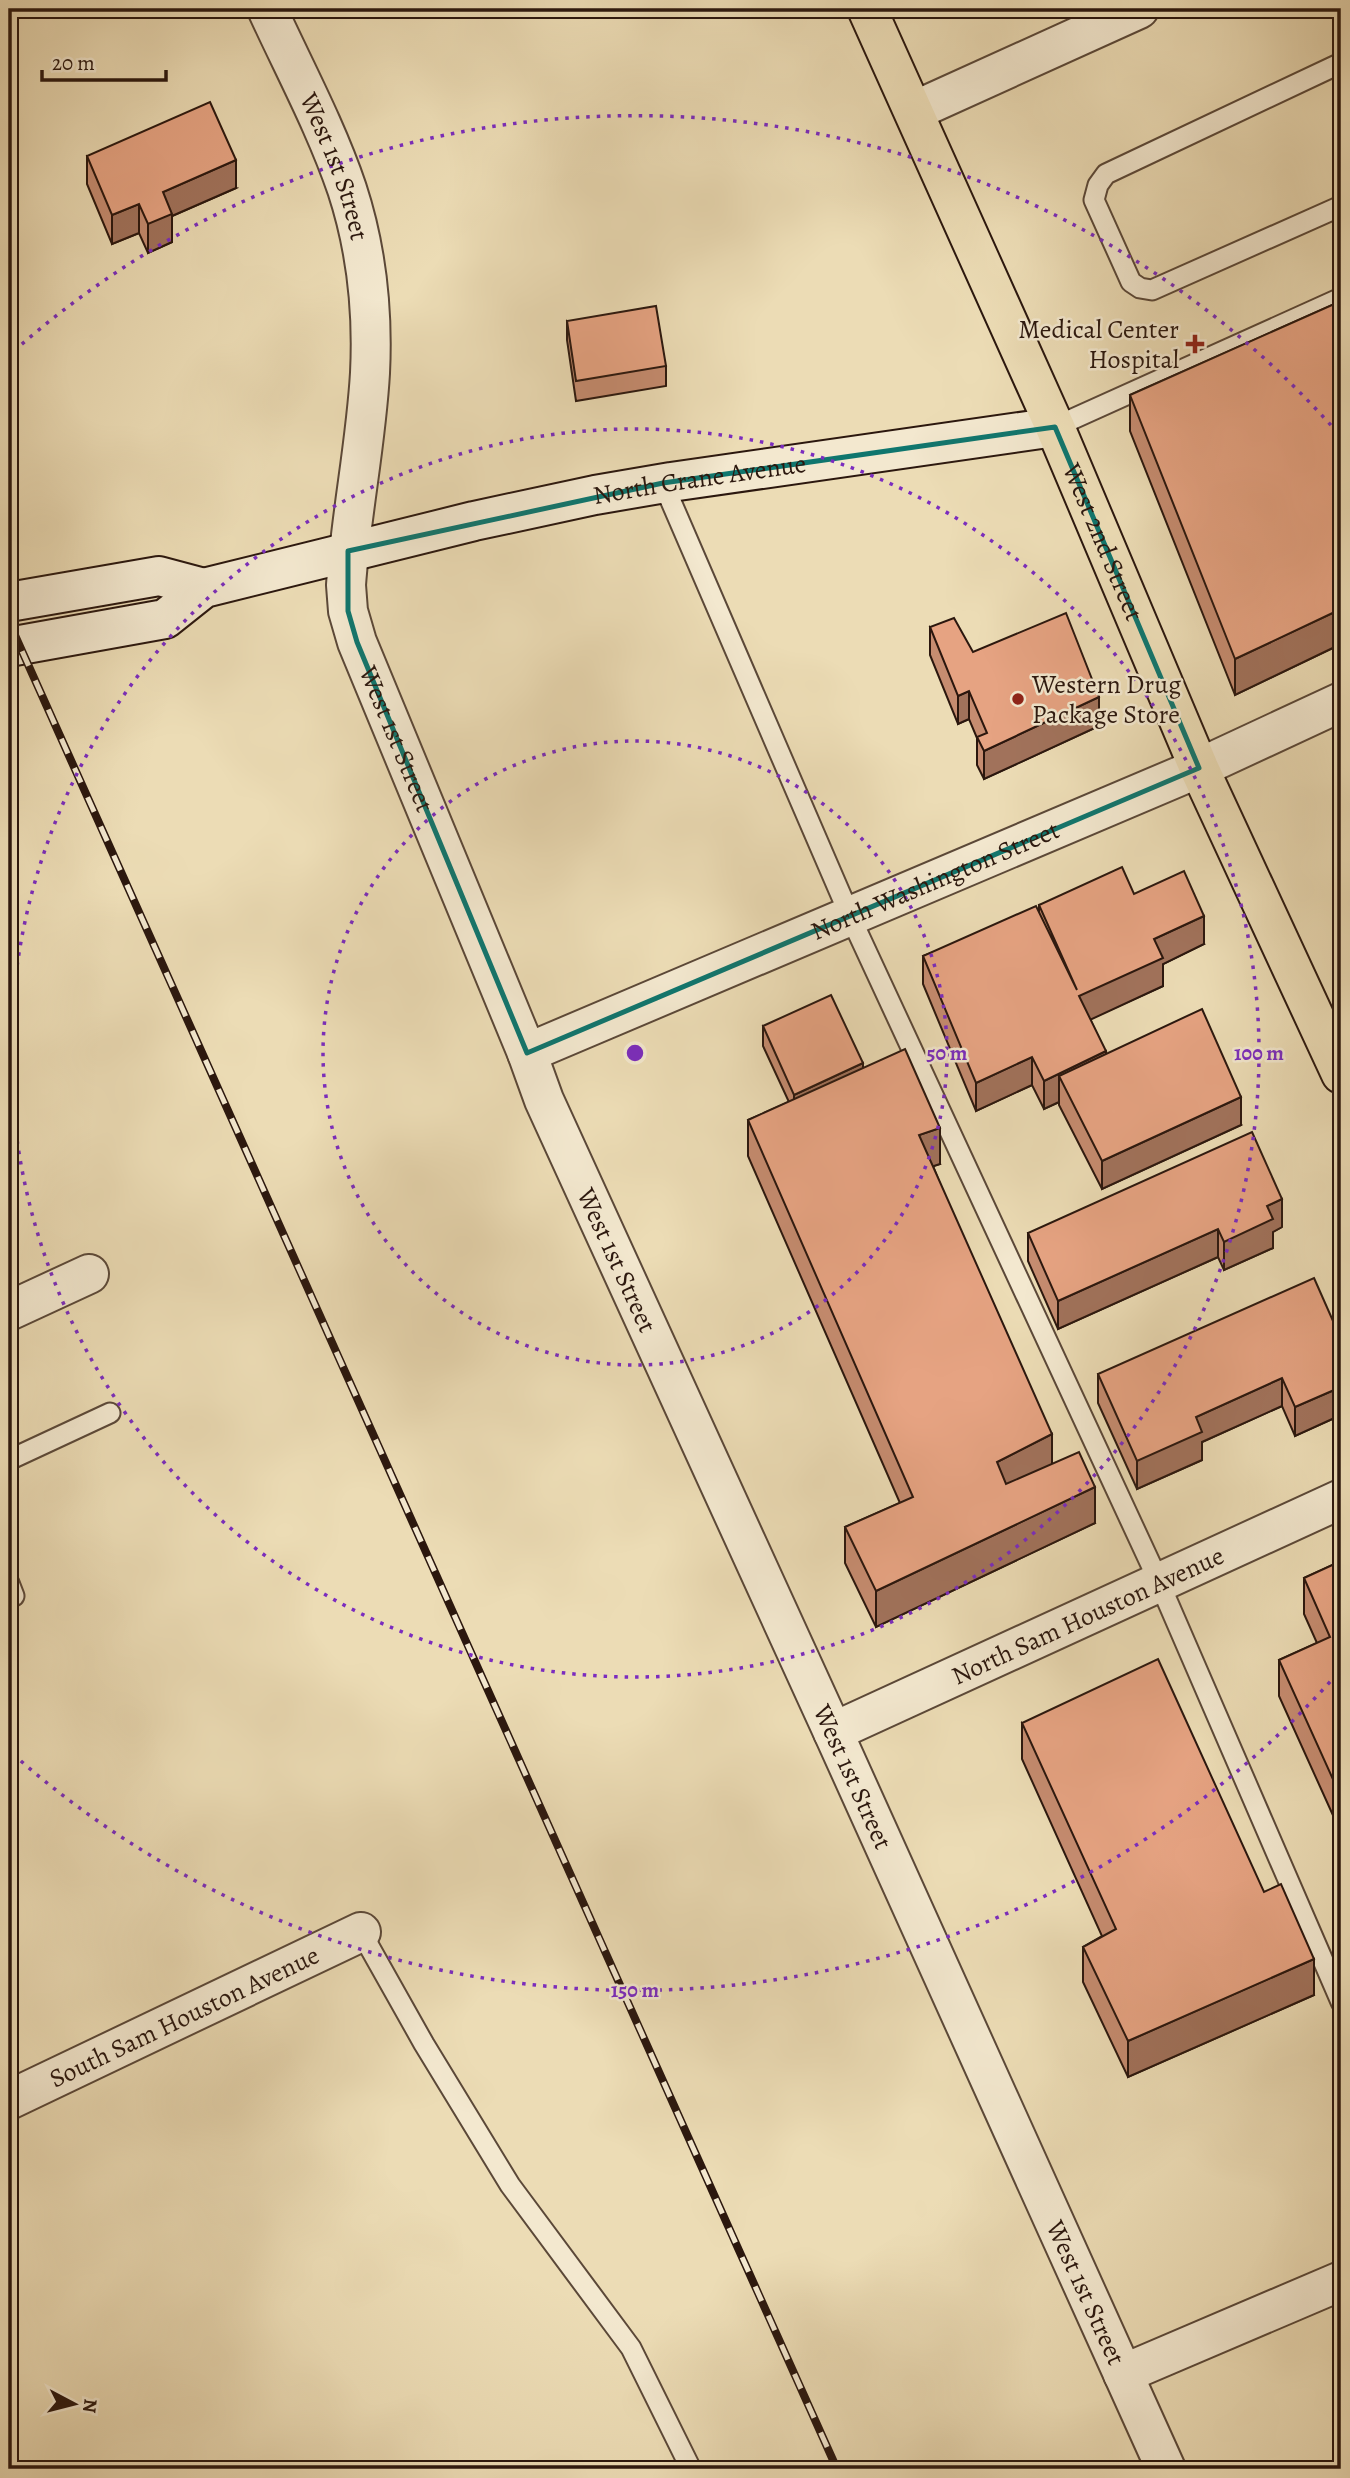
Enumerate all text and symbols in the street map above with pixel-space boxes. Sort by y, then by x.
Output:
scale bar [42,38,166,82]
text: 20 m [52,49,95,77]
street label: West 1st Street [291,86,378,244]
place label: Medical Center Hospital [1018,312,1179,377]
marker: Medical Center Hospital [1185,334,1205,354]
street label: North Crane Avenue [590,445,808,513]
street label: West 2nd Street [1054,457,1152,626]
street label: West 1st Street [351,659,443,818]
place label: Western Drug Package Store [1031,667,1181,732]
marker: Western Drug Package Store [1010,691,1026,707]
street label: North Washington Street [805,812,1065,948]
text: 50 m [927,1039,968,1067]
text: 100 m [1234,1039,1284,1067]
centre of rings [623,1041,647,1065]
street label: West 1st Street [569,1181,666,1338]
street label: North Sam Houston Avenue [946,1538,1229,1693]
street label: West 1st Street [805,1698,901,1855]
street label: South Sam Houston Avenue [43,1937,325,2096]
text: 150 m [611,1976,660,2004]
street label: West 1st Street [1038,2214,1134,2371]
north arrow [38,2370,108,2440]
text: N [76,2397,104,2415]

